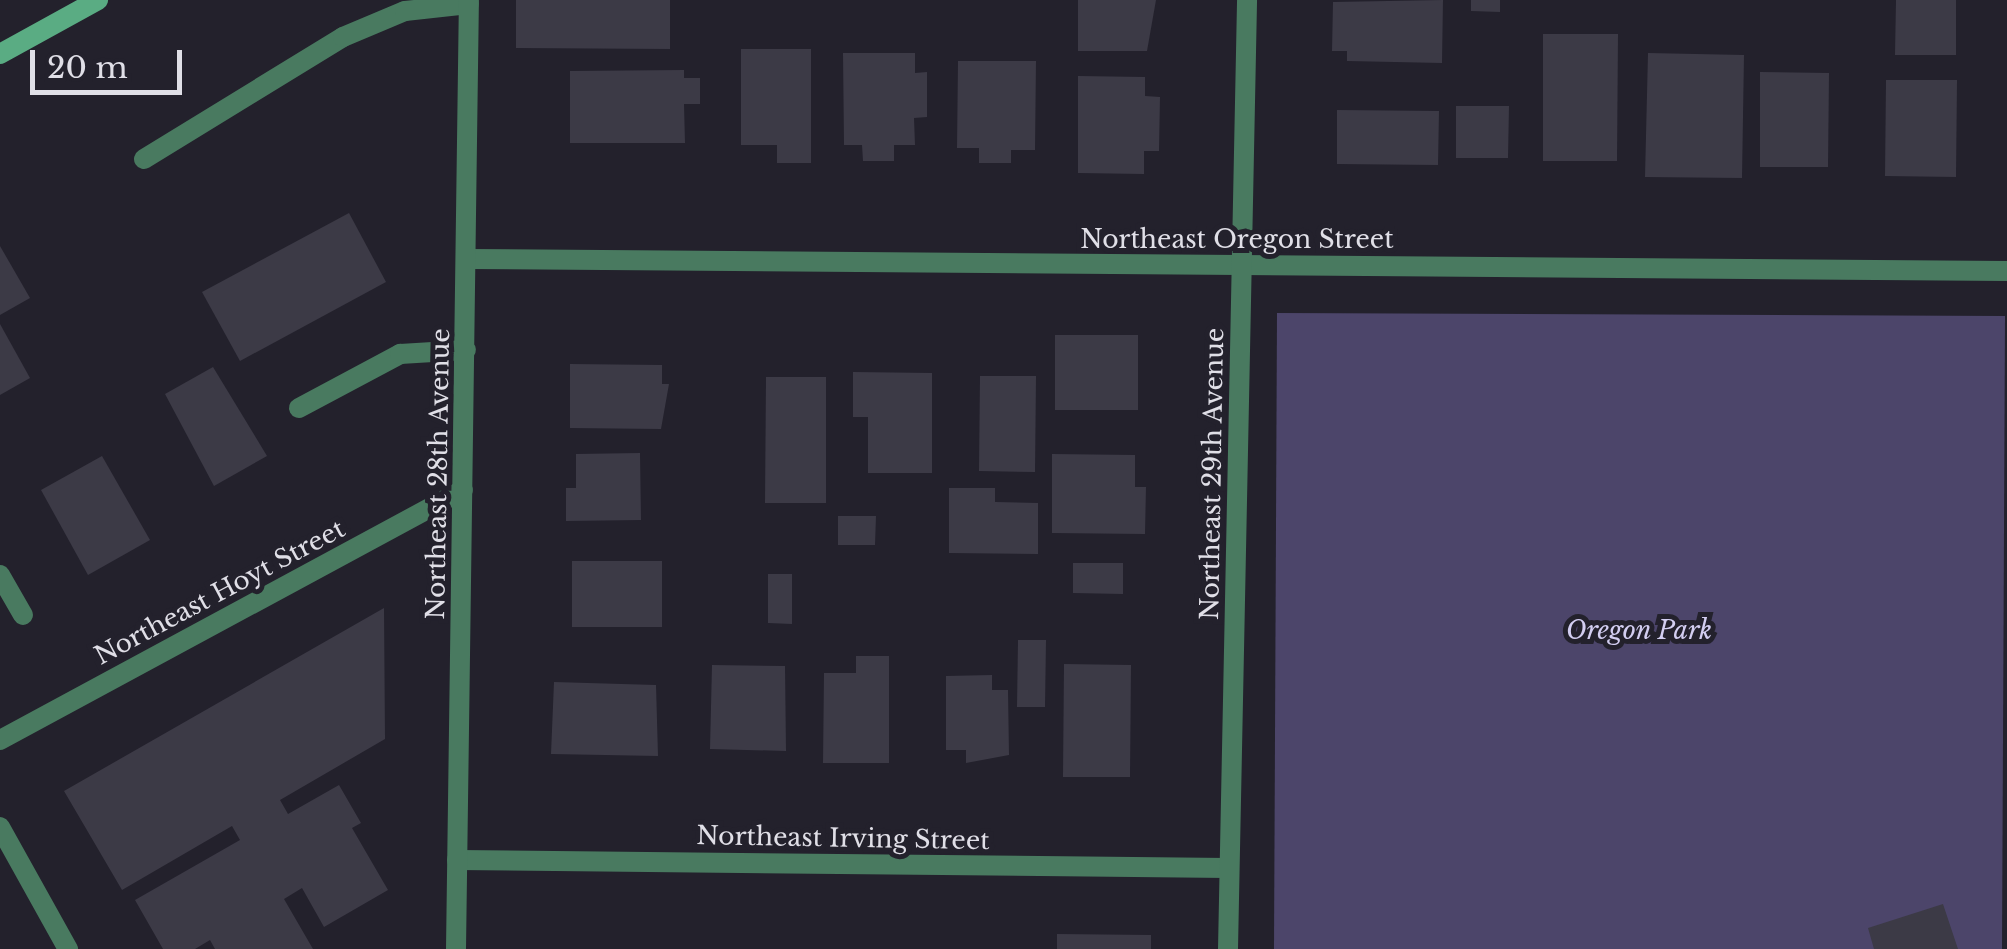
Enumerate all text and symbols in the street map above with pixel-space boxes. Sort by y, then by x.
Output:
scale bar [35,30,188,92]
text: 20 m [47,49,128,86]
street label: Northeast Oregon Street [1080,225,1394,255]
street label: Northeast 29th Avenue [1195,327,1231,621]
street label: Northeast 28th Avenue [421,328,457,620]
street label: Northeast Hoyt Street [90,514,350,672]
park label: Oregon Park [1566,616,1712,646]
street label: Northeast Irving Street [696,821,990,857]

